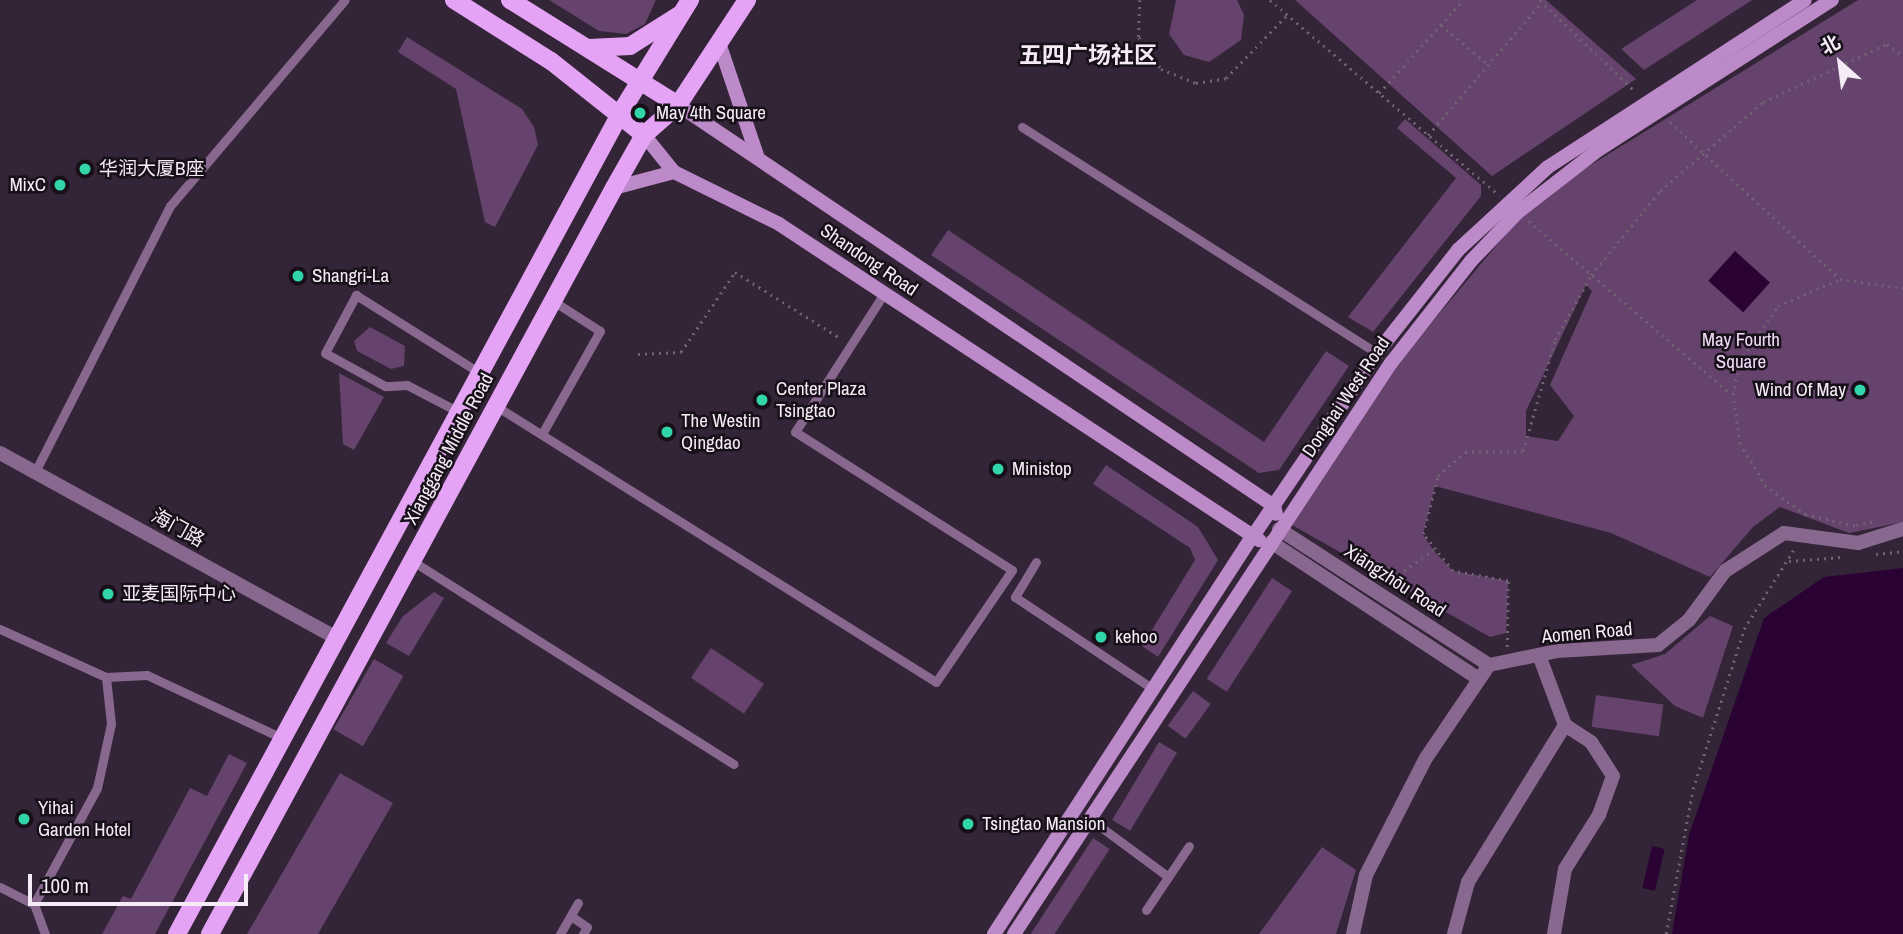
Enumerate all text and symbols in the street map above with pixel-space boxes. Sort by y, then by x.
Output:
north arrow [1805,28,1875,98]
text: 北 [1816,29,1845,60]
district label: 五四广场社区 [1019,41,1157,69]
place label: May 4th Square [656,102,766,124]
marker: May 4th Square [630,103,650,123]
place label: 华润大厦B座 [99,158,204,180]
marker: 华润大厦B座 [77,161,93,177]
place label: MixC [10,174,46,196]
marker: MixC [52,177,68,193]
street label: Shandong Road [816,219,922,301]
place label: Shangri-La [312,265,389,287]
marker: Shangri-La [290,268,306,284]
park label: May Fourth Square [1702,329,1780,373]
street label: Donghai West Road [1297,333,1395,461]
street label: Xianggang Middle Road [399,369,499,529]
place label: Center Plaza Tsingtao [776,378,866,422]
place label: Wind Of May [1755,379,1846,401]
marker: Wind Of May [1852,382,1868,398]
marker: Center Plaza Tsingtao [754,392,770,408]
place label: The Westin Qingdao [681,410,760,454]
marker: The Westin Qingdao [659,424,675,440]
place label: Ministop [1012,458,1072,480]
marker: Ministop [990,461,1006,477]
street label: 海门路 [148,504,208,552]
street label: Xiāngzhōu Road [1340,540,1450,622]
place label: 亚麦国际中心 [122,583,236,605]
marker: 亚麦国际中心 [100,586,116,602]
street label: Aomen Road [1541,618,1633,648]
place label: kehoo [1115,626,1157,648]
marker: kehoo [1093,629,1109,645]
place label: Yihai Garden Hotel [38,797,131,841]
marker: Yihai Garden Hotel [16,811,32,827]
place label: Tsingtao Mansion [982,813,1105,835]
marker: Tsingtao Mansion [960,816,976,832]
scale bar [32,860,252,904]
text: 100 m [41,871,89,900]

